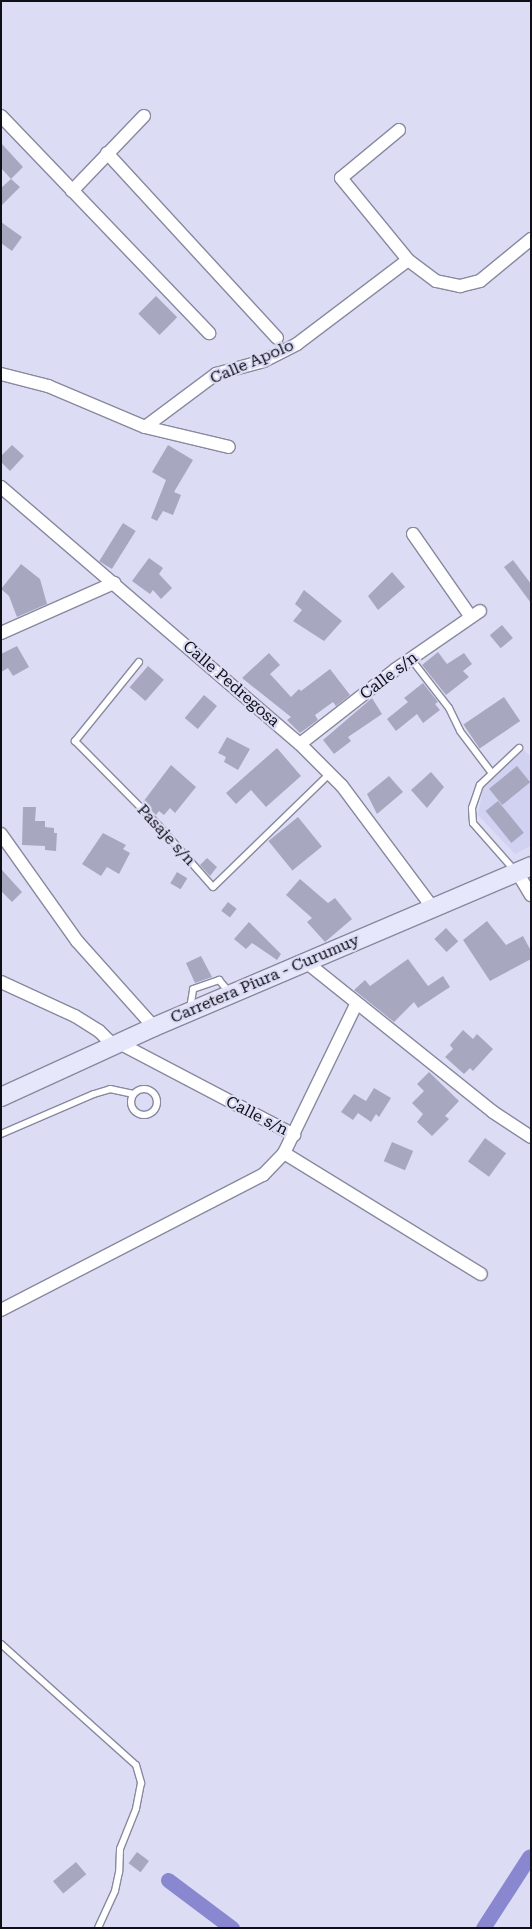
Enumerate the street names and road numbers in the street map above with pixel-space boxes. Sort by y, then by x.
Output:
street label: Calle Apolo [207,336,297,388]
street label: Calle Pedregosa [179,637,283,731]
street label: Calle s/n [356,648,422,704]
street label: Pasaje s/n [133,800,199,870]
street label: Carretera Piura - Curumuy [168,930,362,1028]
street label: Calle s/n [223,1092,291,1140]

